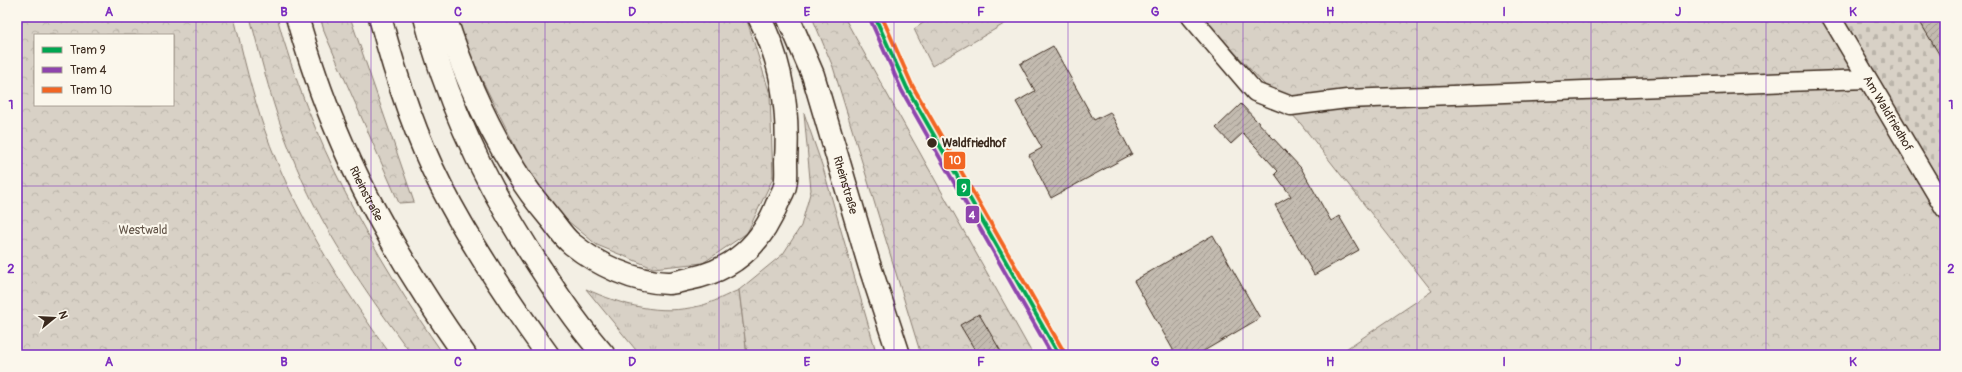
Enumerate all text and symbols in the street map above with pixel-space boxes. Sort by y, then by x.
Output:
text: A [105,4,114,20]
text: B [280,4,288,20]
text: C [454,4,462,20]
text: D [628,4,636,20]
text: E [804,4,811,20]
text: F [977,4,985,20]
text: G [1151,4,1160,20]
text: H [1326,4,1334,20]
text: I [1502,4,1506,20]
text: J [1675,4,1681,20]
text: K [1849,4,1857,20]
legend [34,34,174,106]
text: Tram 9 [70,43,106,58]
text: Tram 4 [70,63,106,78]
street label: Am Waldfriedhof [1860,73,1917,154]
text: Tram 10 [70,83,112,98]
text: 1 [8,97,14,113]
text: 1 [1948,97,1954,113]
marker: Waldfriedhof [925,136,939,150]
place label: Waldfriedhof [942,136,1007,151]
line badge: 10 [943,151,966,170]
street label: Rheinstraße [830,154,861,216]
text: 10 [949,154,961,167]
street label: Rheinstraße [346,164,386,224]
line badge: 9 [956,178,971,197]
text: 9 [961,182,967,195]
line badge: 4 [965,205,980,224]
text: 4 [968,209,976,222]
park label: Westwald [119,223,168,238]
text: 2 [7,261,15,277]
text: 2 [1947,261,1955,277]
north arrow [34,298,74,338]
text: N [56,310,71,321]
text: A [105,354,114,370]
text: B [280,354,288,370]
text: C [454,354,462,370]
text: D [628,354,636,370]
text: E [804,354,811,370]
text: F [977,354,985,370]
text: G [1151,354,1160,370]
text: H [1326,354,1334,370]
text: I [1502,354,1506,370]
text: J [1675,354,1681,370]
text: K [1849,354,1857,370]

